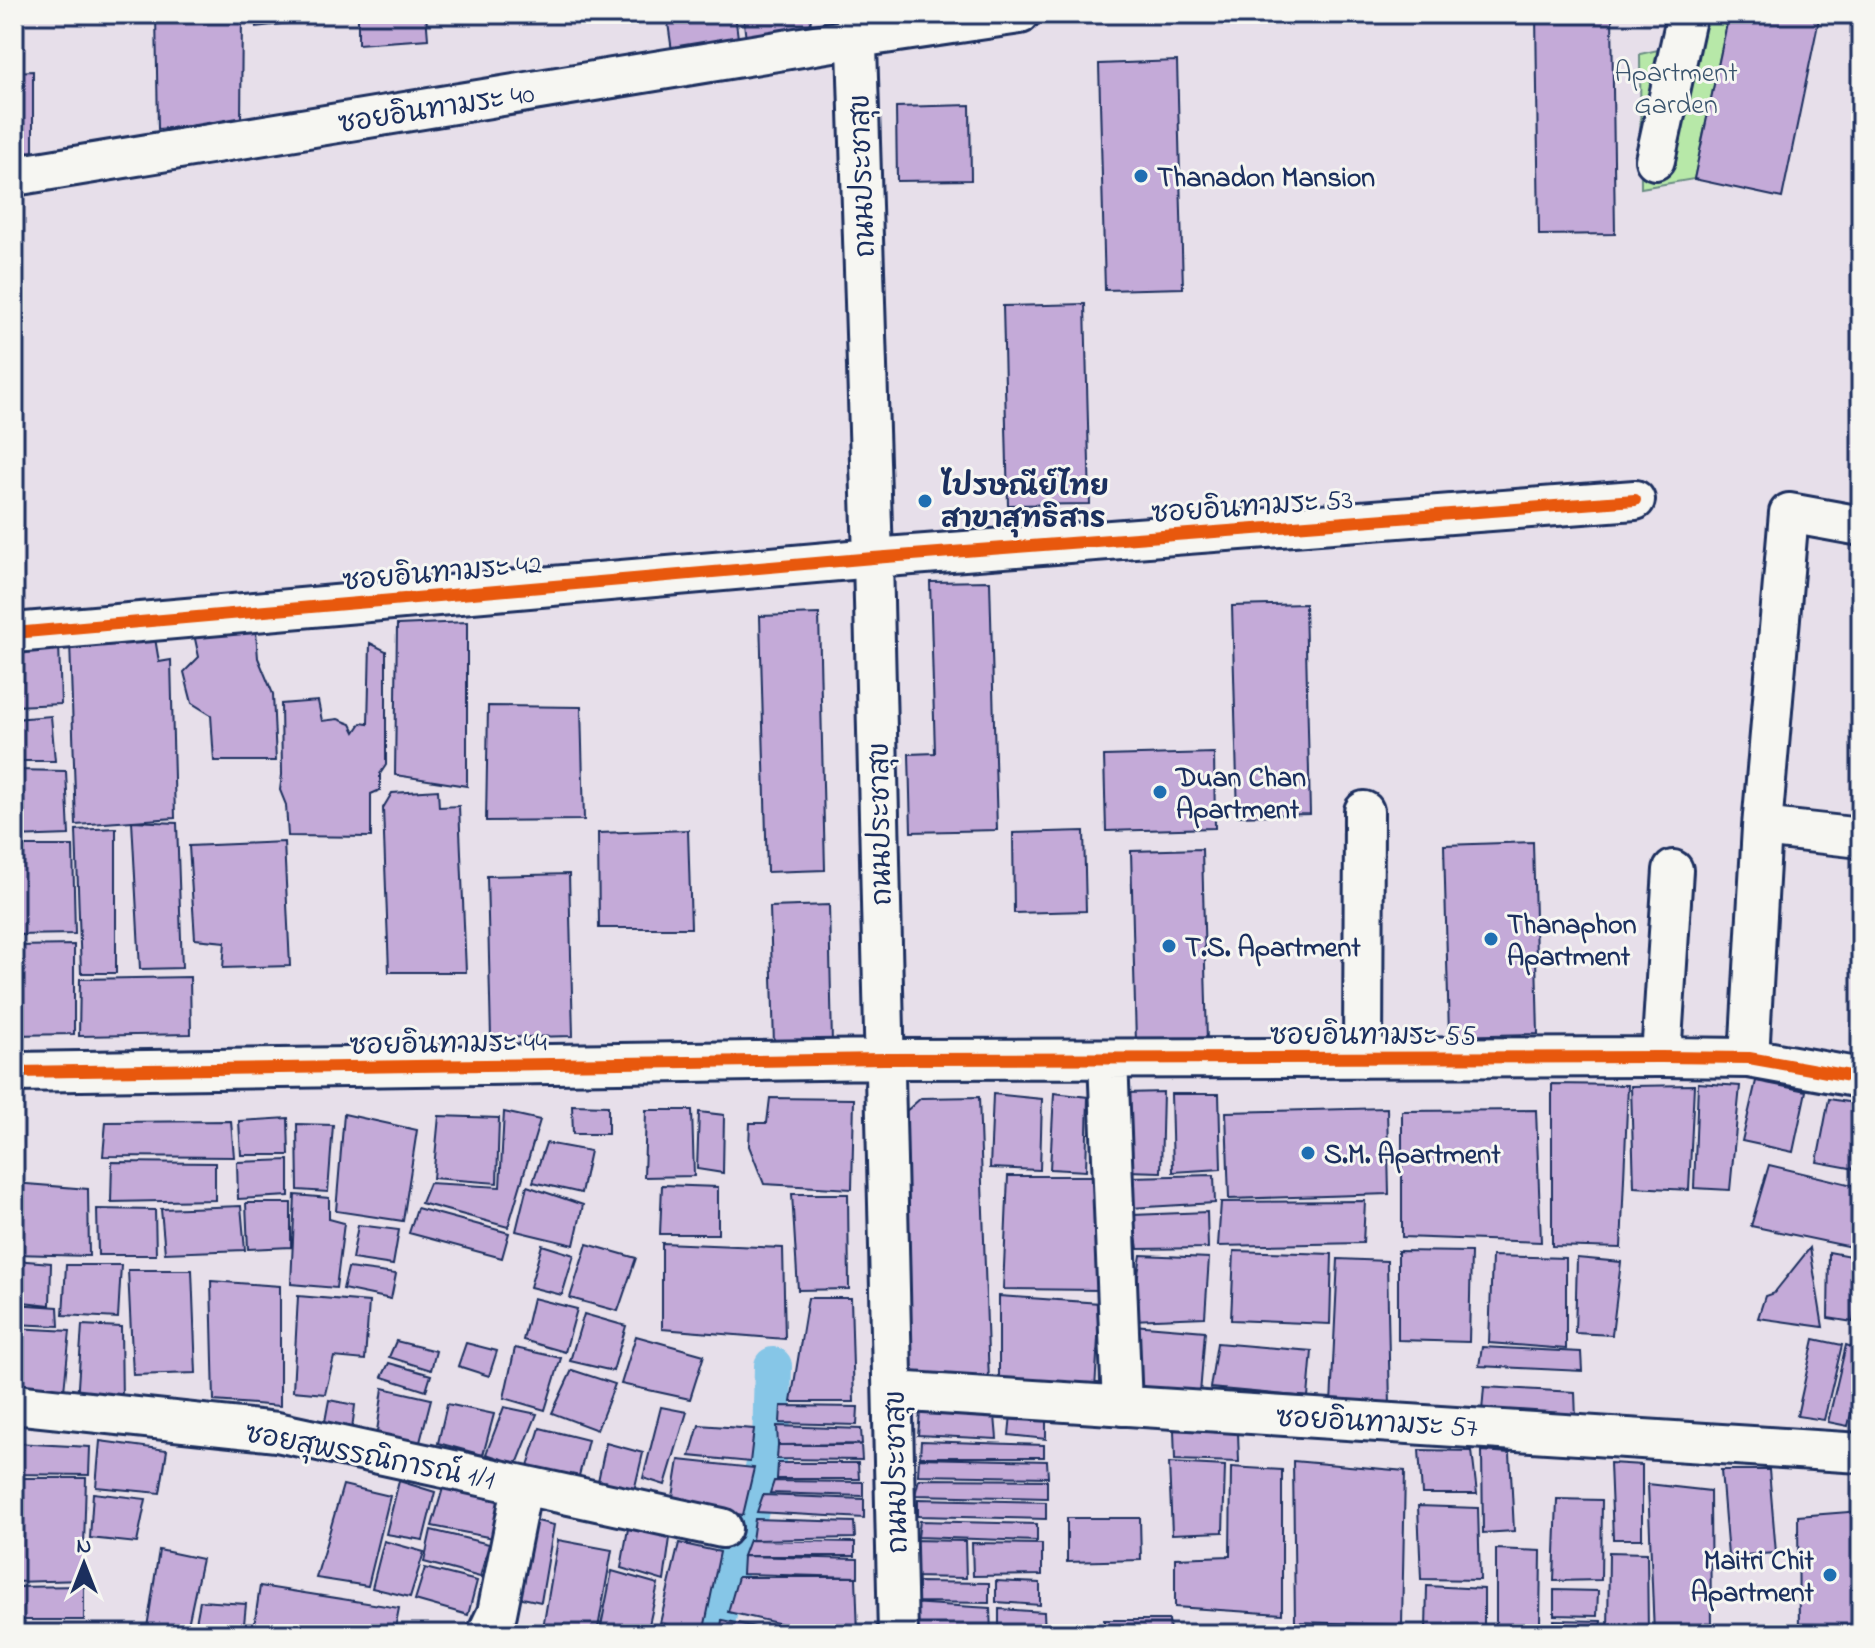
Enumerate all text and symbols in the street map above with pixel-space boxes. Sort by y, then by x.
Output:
park label: Apartment Garden [1614,54,1738,127]
street label: ซอยอินทามระ 40 [336,75,538,146]
street label: ถนนประชาสุข [841,94,888,258]
place label: Thanadon Mansion [1157,159,1375,200]
marker: Thanadon Mansion [1132,167,1150,185]
place label: ไปรษณีย์ไทย สาขาสุทธิสาร [940,467,1109,541]
street label: ซอยอินทามระ 53 [1150,481,1354,536]
marker: ไปรษณีย์ไทย สาขาสุทธิสาร [916,492,934,510]
street label: ซอยอินทามระ 42 [341,545,544,604]
street label: ถนนประชาสุข [861,742,904,906]
place label: Duan Chan Apartment [1174,759,1306,832]
marker: Duan Chan Apartment [1151,783,1169,801]
place label: Thanaphon Apartment [1507,906,1637,979]
place label: T.S. Apartment [1185,929,1361,970]
marker: Thanaphon Apartment [1482,930,1500,948]
marker: T.S. Apartment [1160,937,1178,955]
street label: ซอยอินทามระ 55 [1270,1017,1476,1058]
street label: ซอยอินทามระ 44 [349,1023,548,1068]
place label: S.M. Apartment [1324,1136,1501,1177]
marker: S.M. Apartment [1299,1144,1317,1162]
street label: ถนนประชาสุข [877,1390,920,1554]
street label: ซอยอินทามระ 57 [1275,1399,1479,1450]
street label: ซอยสุพรรณิการณ์ 1/1 [241,1412,498,1503]
north arrow [44,1524,124,1604]
text: N [77,1531,91,1563]
place label: Maitri Chit Apartment [1691,1542,1815,1615]
marker: Maitri Chit Apartment [1821,1566,1839,1584]

